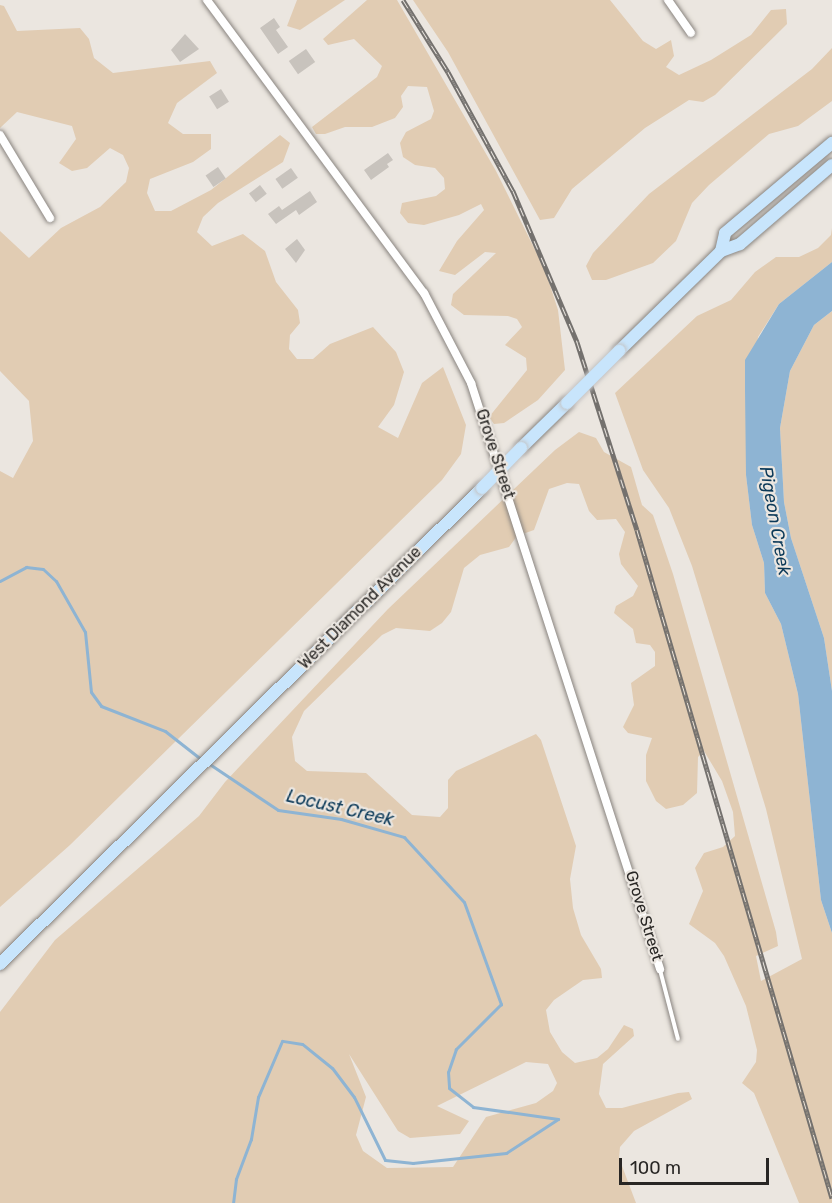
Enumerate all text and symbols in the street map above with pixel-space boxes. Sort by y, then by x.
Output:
street label: Grove Street [471,407,519,501]
water label: Pigeon Creek [755,465,795,577]
street label: West Diamond Avenue [294,542,426,674]
water label: Locust Creek [284,785,396,831]
street label: Grove Street [621,869,667,963]
scale bar [622,1146,772,1184]
text: 100 m [630,1157,681,1179]

